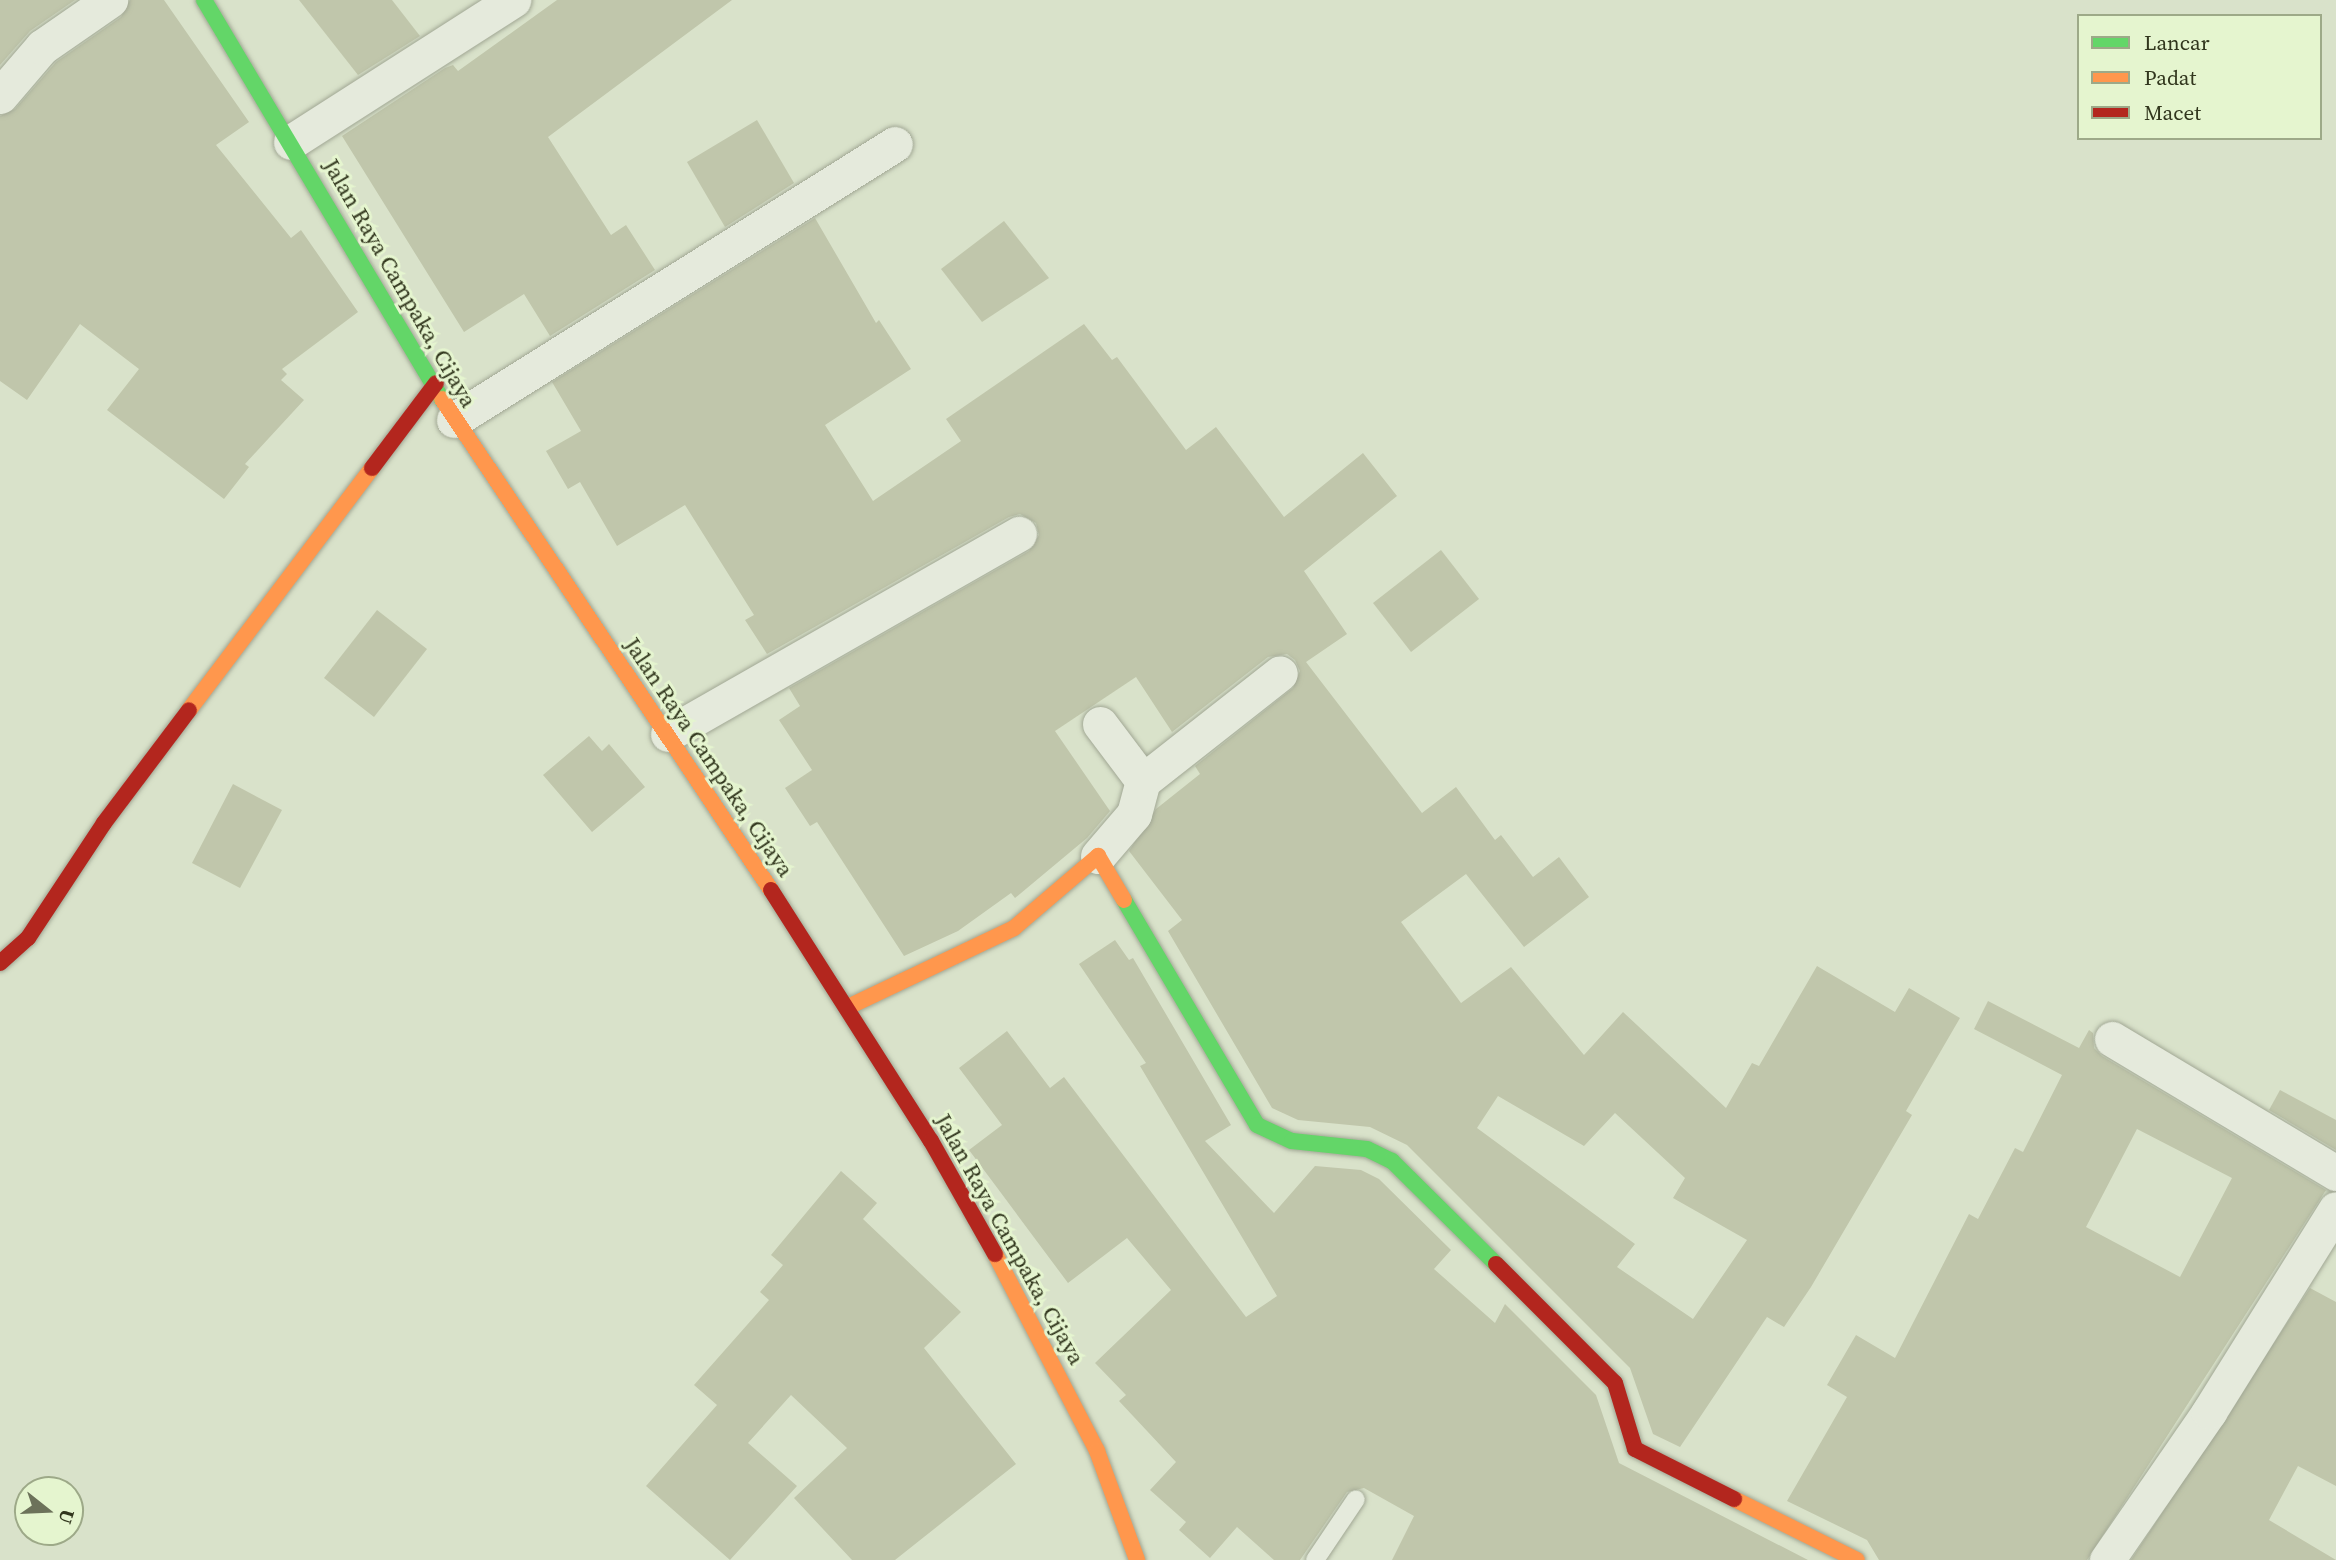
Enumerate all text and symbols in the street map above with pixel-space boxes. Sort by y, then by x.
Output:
legend [2077,14,2322,140]
text: Lancar [2144,28,2210,57]
text: Padat [2144,63,2196,92]
text: Macet [2144,98,2201,127]
street label: Jalan Raya Campaka, Cijaya [317,154,483,412]
street label: Jalan Raya Campaka, Cijaya [619,632,799,882]
street label: Jalan Raya Campaka, Cijaya [929,1109,1091,1369]
north arrow [14,1476,84,1546]
text: U [53,1506,82,1527]

